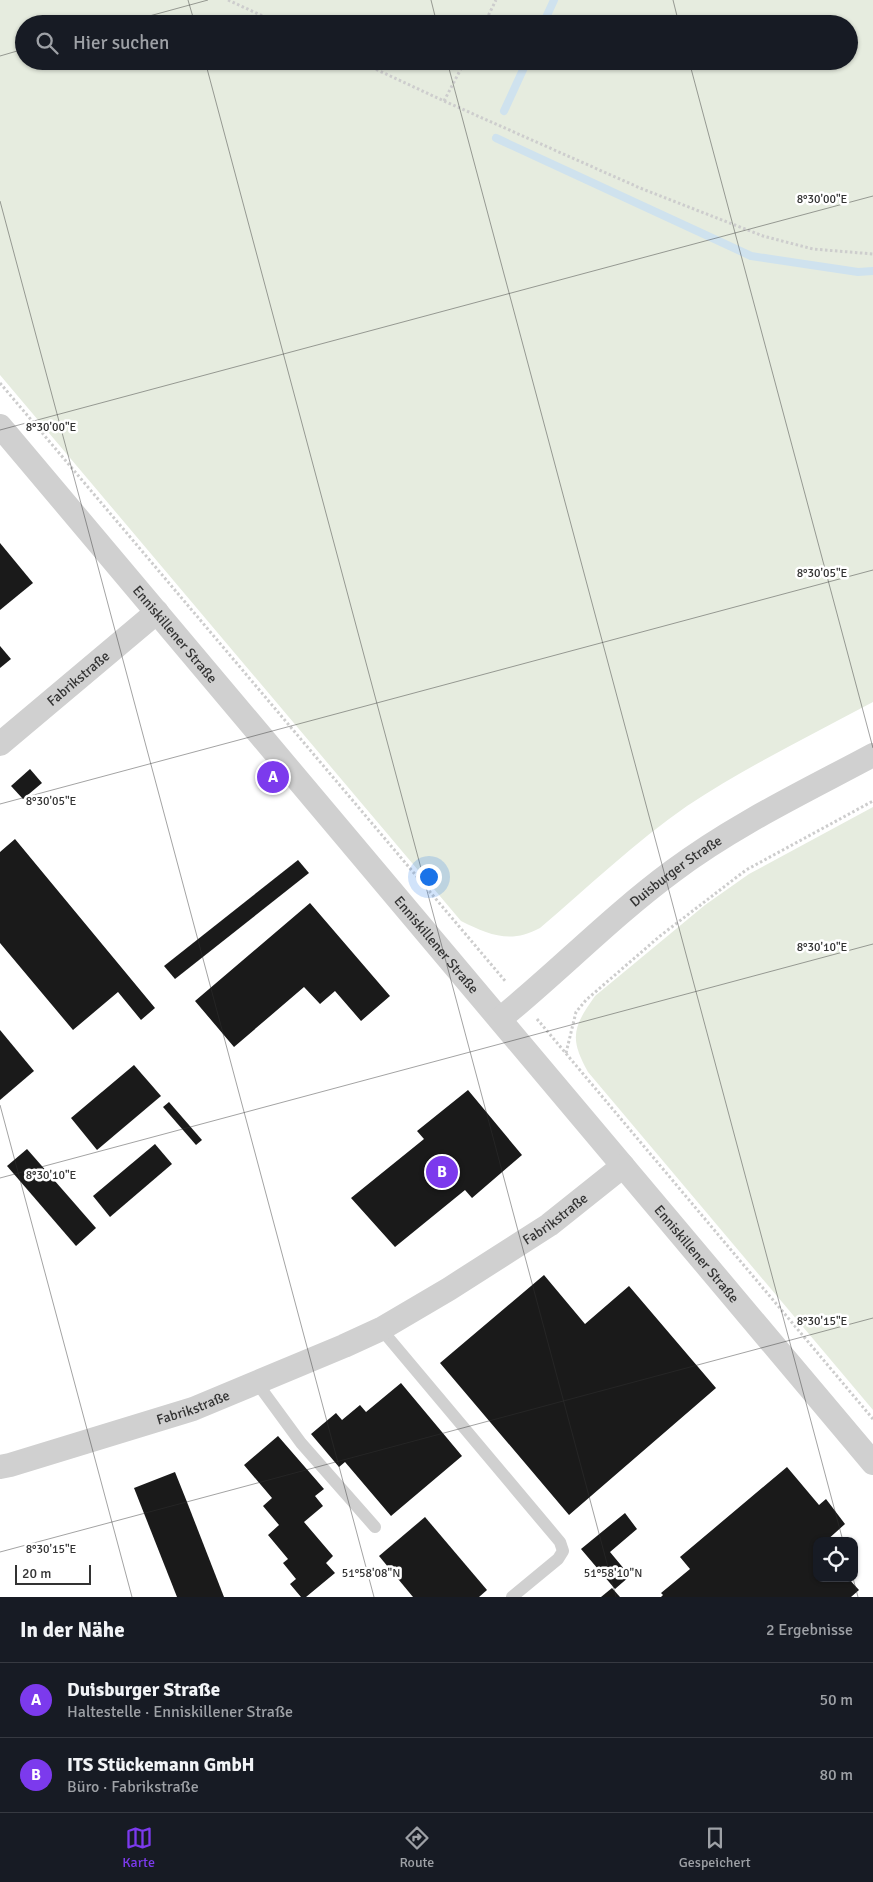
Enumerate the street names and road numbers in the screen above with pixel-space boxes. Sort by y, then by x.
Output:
street label: Enniskillener Straße [129,582,221,686]
street label: Fabrikstraße [43,647,113,710]
street label: Duisburger Straße [626,832,725,910]
street label: Enniskillener Straße [391,892,483,997]
street label: Fabrikstraße [519,1189,591,1248]
street label: Enniskillener Straße [651,1201,743,1306]
street label: Fabrikstraße [154,1386,232,1428]

